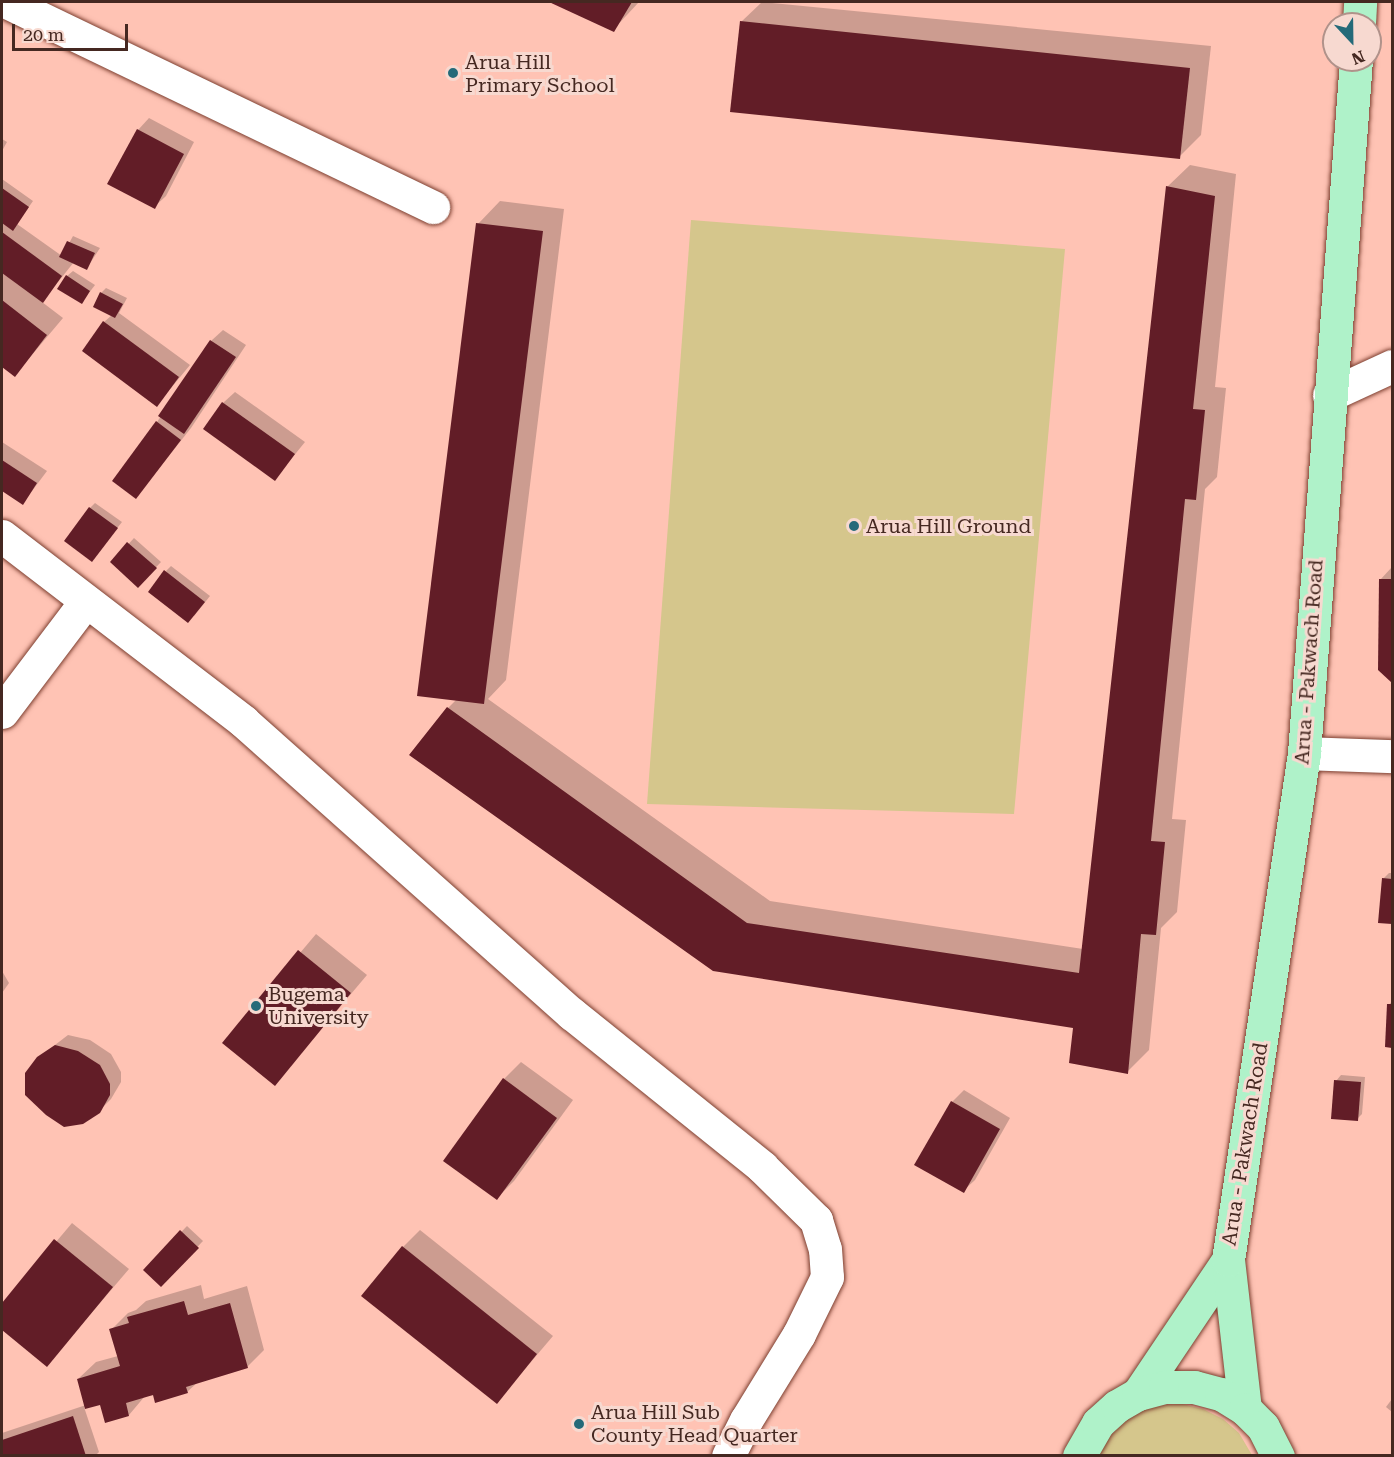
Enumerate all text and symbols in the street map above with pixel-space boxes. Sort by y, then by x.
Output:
scale bar [15,12,130,50]
north arrow [1322,12,1382,72]
text: 20 m [23,24,64,45]
text: N [1349,46,1367,68]
place label: Arua Hill Primary School [465,50,615,97]
marker: Arua Hill Primary School [446,66,460,80]
place label: Arua Hill Ground [866,514,1031,538]
marker: Arua Hill Ground [847,519,861,533]
street label: Arua - Pakwach Road [1290,559,1328,765]
place label: Bugema University [268,982,369,1029]
marker: Bugema University [249,999,263,1013]
street label: Arua - Pakwach Road [1217,1041,1273,1247]
place label: Arua Hill Sub County Head Quarter [591,1400,798,1447]
marker: Arua Hill Sub County Head Quarter [572,1417,586,1431]

